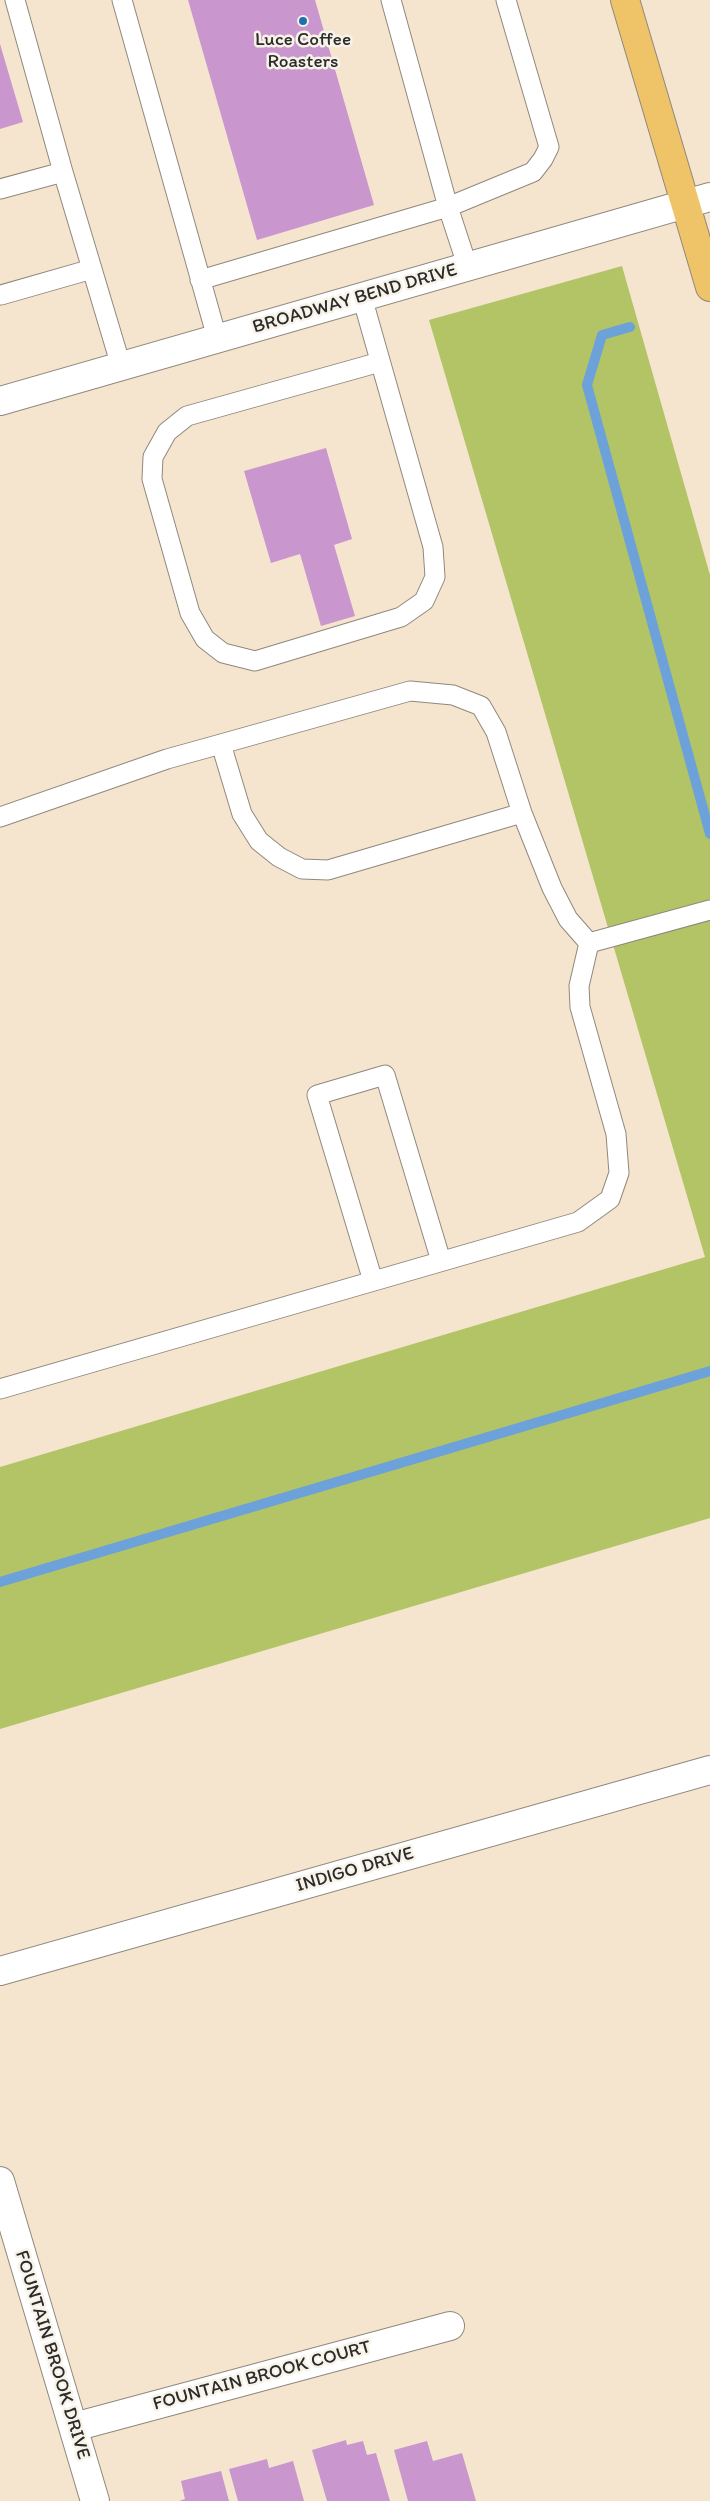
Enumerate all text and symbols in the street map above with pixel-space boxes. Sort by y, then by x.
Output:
marker: Luce Coffee Roasters [297,15,309,27]
place label: Luce Coffee Roasters [255,29,351,73]
street label: BROADWAY BEND DRIVE [250,259,460,339]
street label: INDIGO DRIVE [294,1842,416,1898]
street label: FOUNTAIN BROOK DRIVE [9,2248,95,2462]
street label: FOUNTAIN BROOK COURT [150,2336,374,2416]

